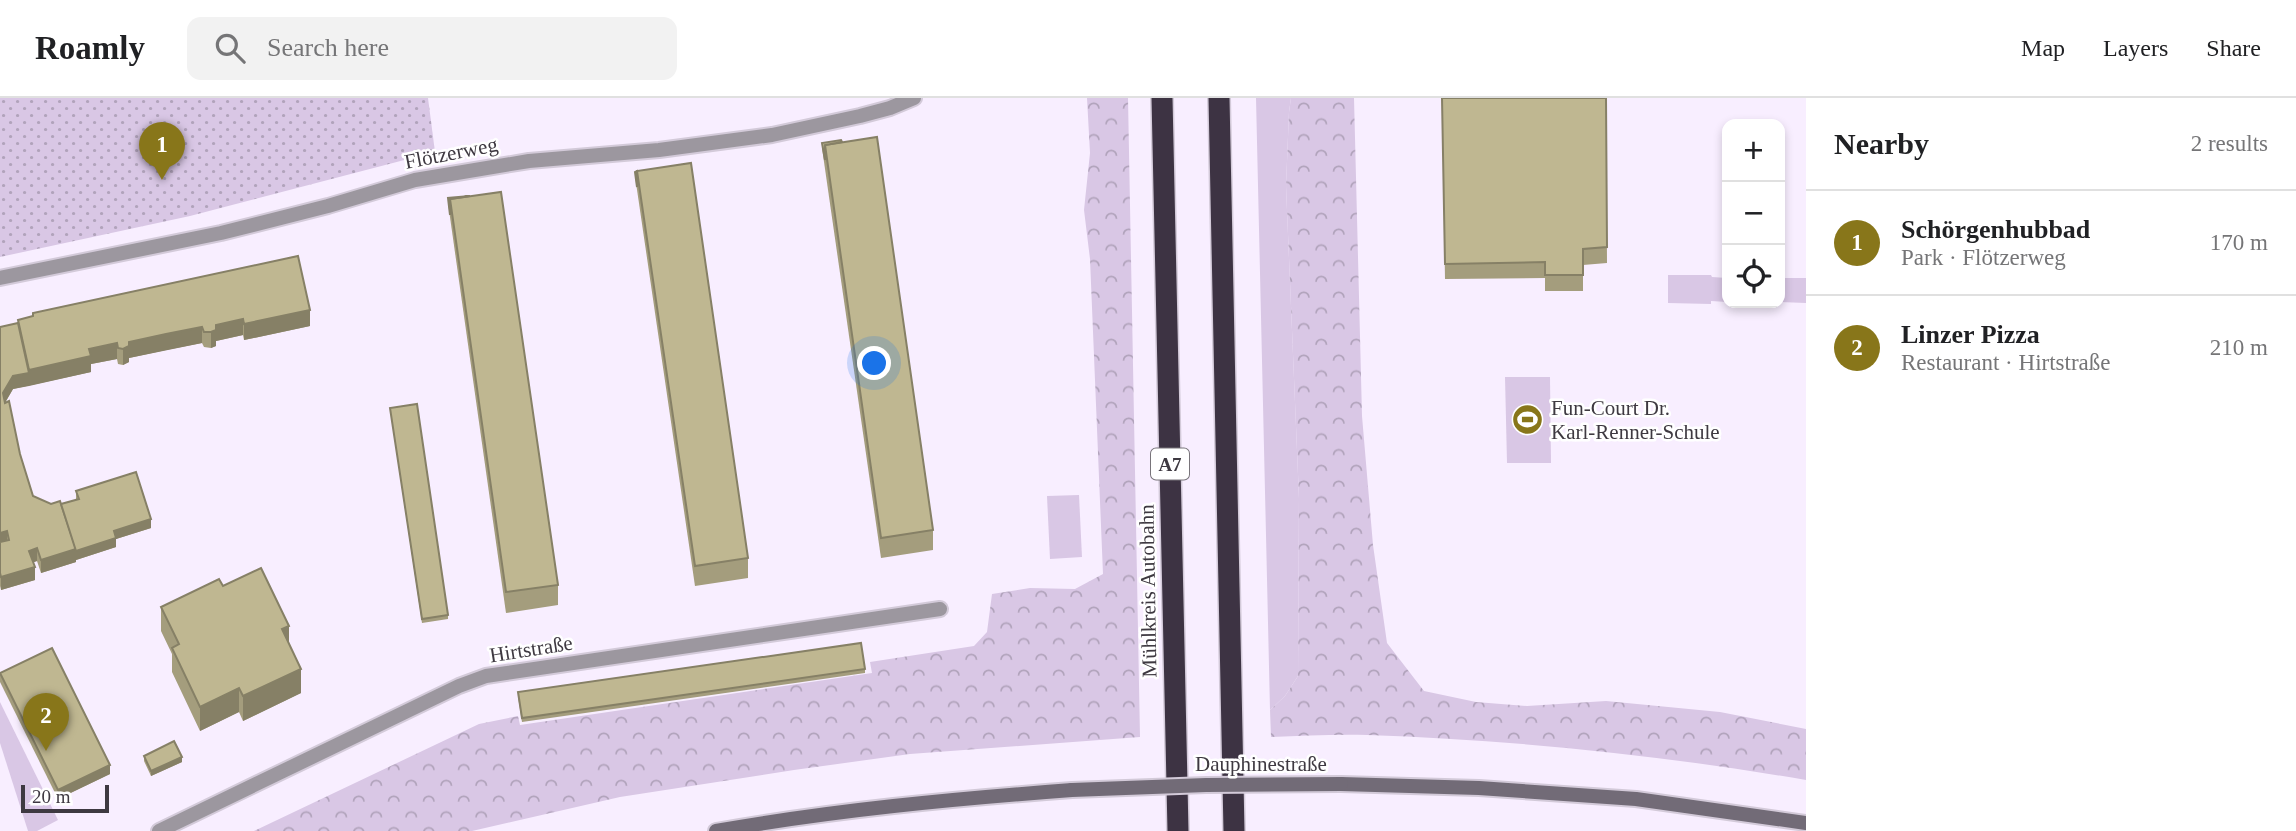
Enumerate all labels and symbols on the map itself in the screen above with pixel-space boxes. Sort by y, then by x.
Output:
pin: 1 [139,122,185,180]
street label: Flötzerweg [402,132,500,174]
your location [857,346,891,380]
place label: Fun-Court Dr. Karl-Renner-Schule [1551,396,1720,444]
sports icon: Fun-Court Dr. Karl-Renner-Schule [1511,403,1545,437]
road number: A7 [1151,448,1189,480]
street label: Mühlkreis Autobahn [1134,504,1162,678]
street label: Hirtstraße [488,631,574,667]
pin: 2 [23,693,69,751]
street label: Dauphinestraße [1195,752,1327,776]
scale bar [21,782,108,814]

